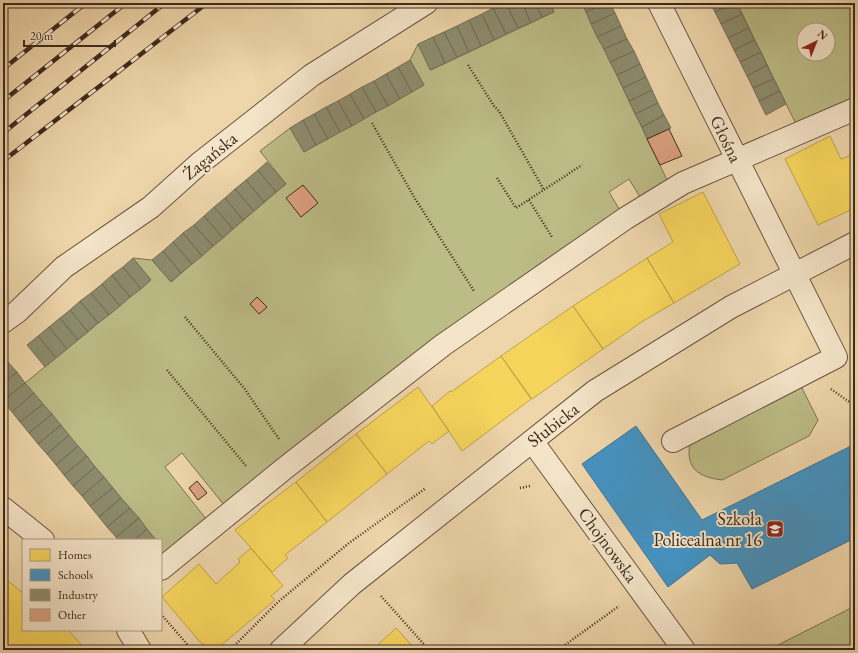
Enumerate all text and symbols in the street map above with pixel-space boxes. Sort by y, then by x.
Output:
scale bar [24,22,115,48]
north arrow [796,22,836,62]
text: N [815,27,831,43]
text: 20 m [30,28,54,44]
street label: Głośna [705,111,748,167]
street label: Żagańska [178,126,242,185]
street label: Słubicka [522,397,584,452]
street label: Chojnowska [574,503,644,587]
place label: Szkoła Policealna nr 16 [653,507,763,551]
school or university icon: Szkoła Policealna nr 16 [765,519,785,539]
legend [22,539,162,631]
text: Homes [58,547,92,563]
text: Schools [58,567,93,583]
text: Industry [58,587,98,603]
text: Other [58,607,86,623]

